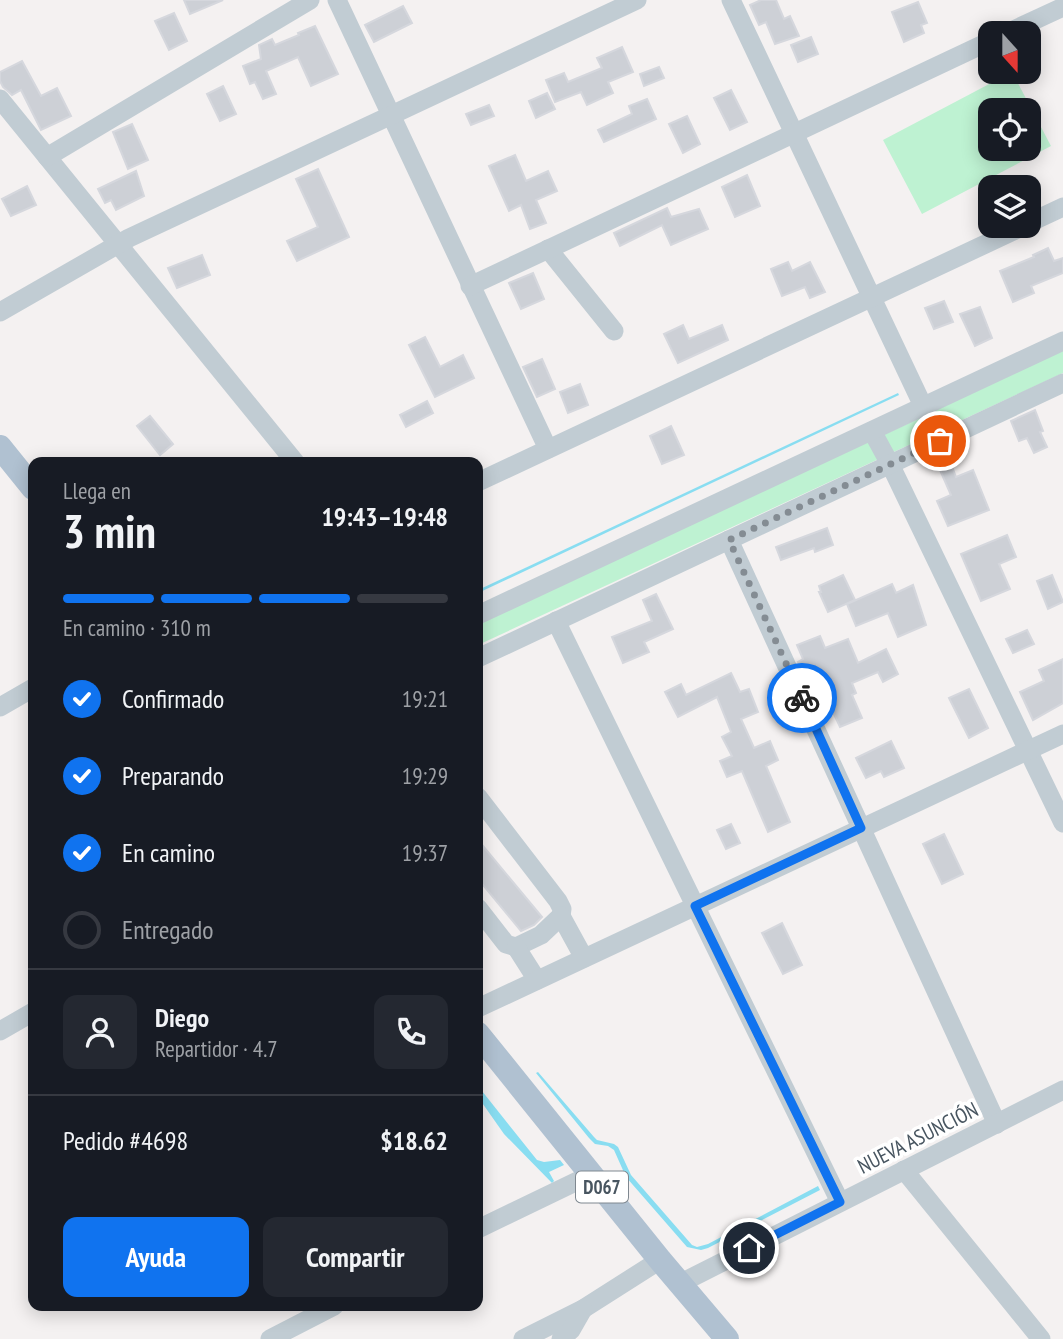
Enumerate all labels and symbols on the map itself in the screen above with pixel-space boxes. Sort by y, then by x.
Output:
north arrow [978,21,1041,84]
pin [910,411,970,471]
courier [767,663,837,733]
street label: NUEVA ASUNCIÓN [853,1096,983,1179]
road number: D067 [576,1172,628,1203]
pin [719,1218,779,1278]

